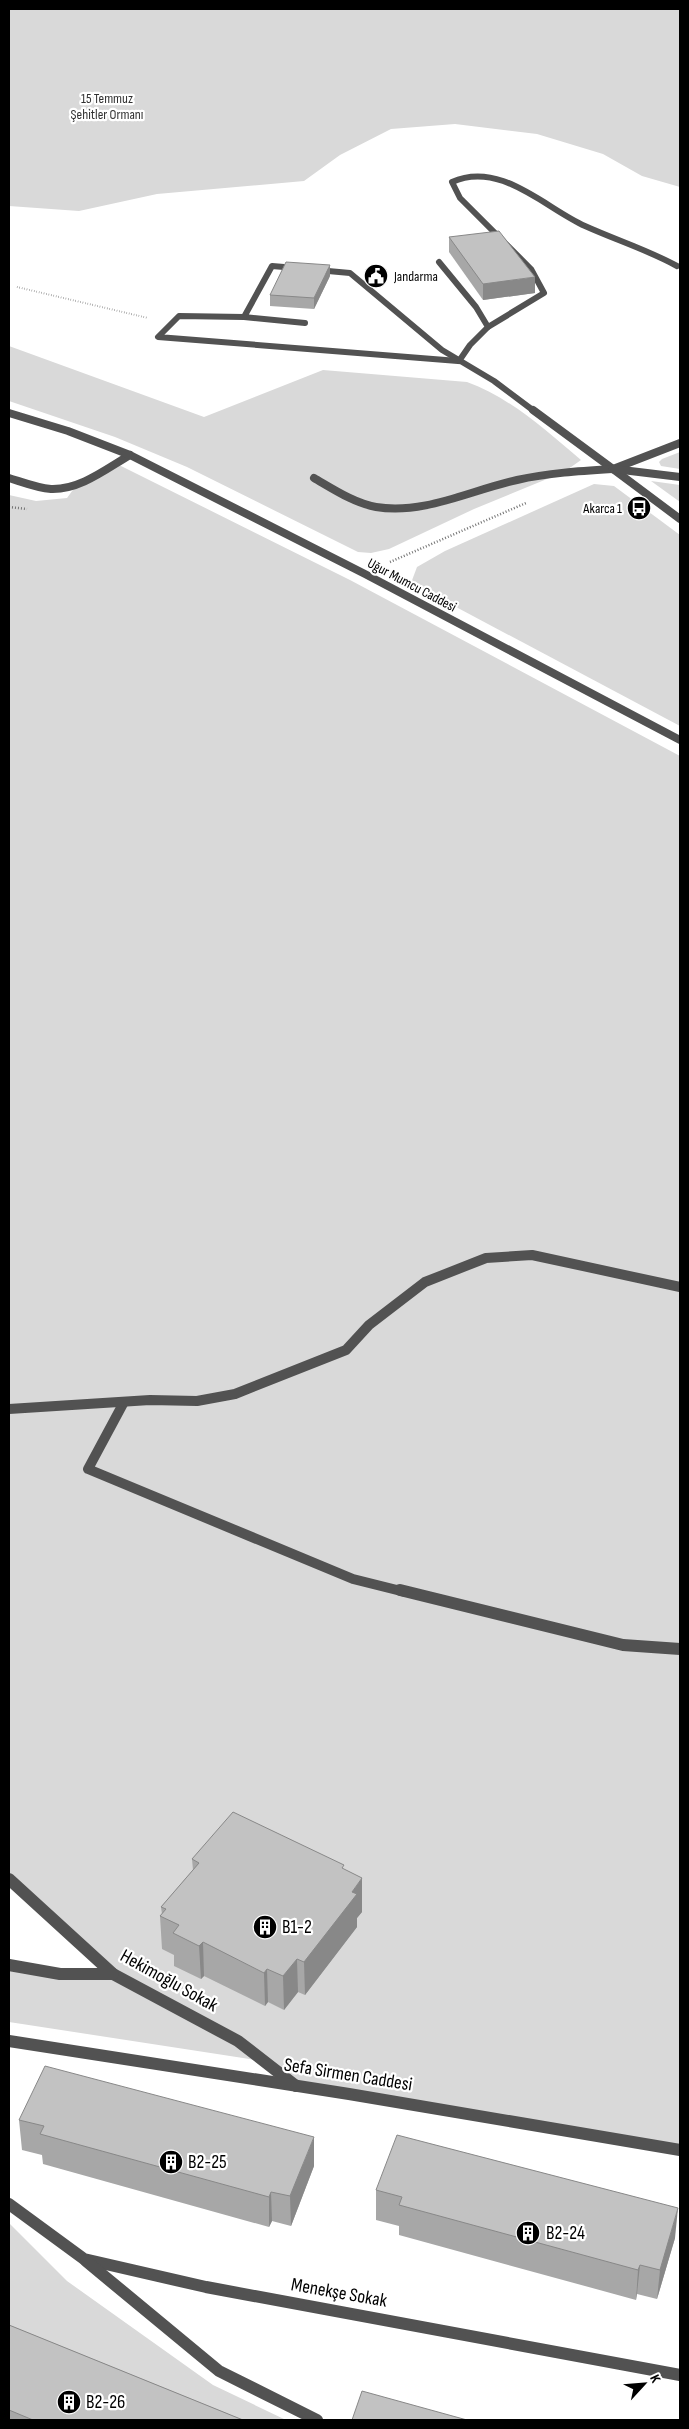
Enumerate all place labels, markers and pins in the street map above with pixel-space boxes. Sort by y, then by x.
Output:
public building icon: Jandarma [363,263,389,289]
place label: Jandarma [393,268,438,285]
bus stop icon: Akarca 1 [626,495,652,521]
place label: Akarca 1 [582,500,622,517]
building icon: B1-2 [252,1914,278,1940]
place label: B1-2 [282,1916,312,1939]
building icon: B2-25 [158,2149,184,2175]
place label: B2-25 [188,2151,227,2174]
building icon: B2-24 [515,2220,541,2246]
place label: B2-24 [546,2222,585,2245]
building icon: B2-26 [56,2389,82,2415]
place label: B2-26 [86,2391,125,2414]

